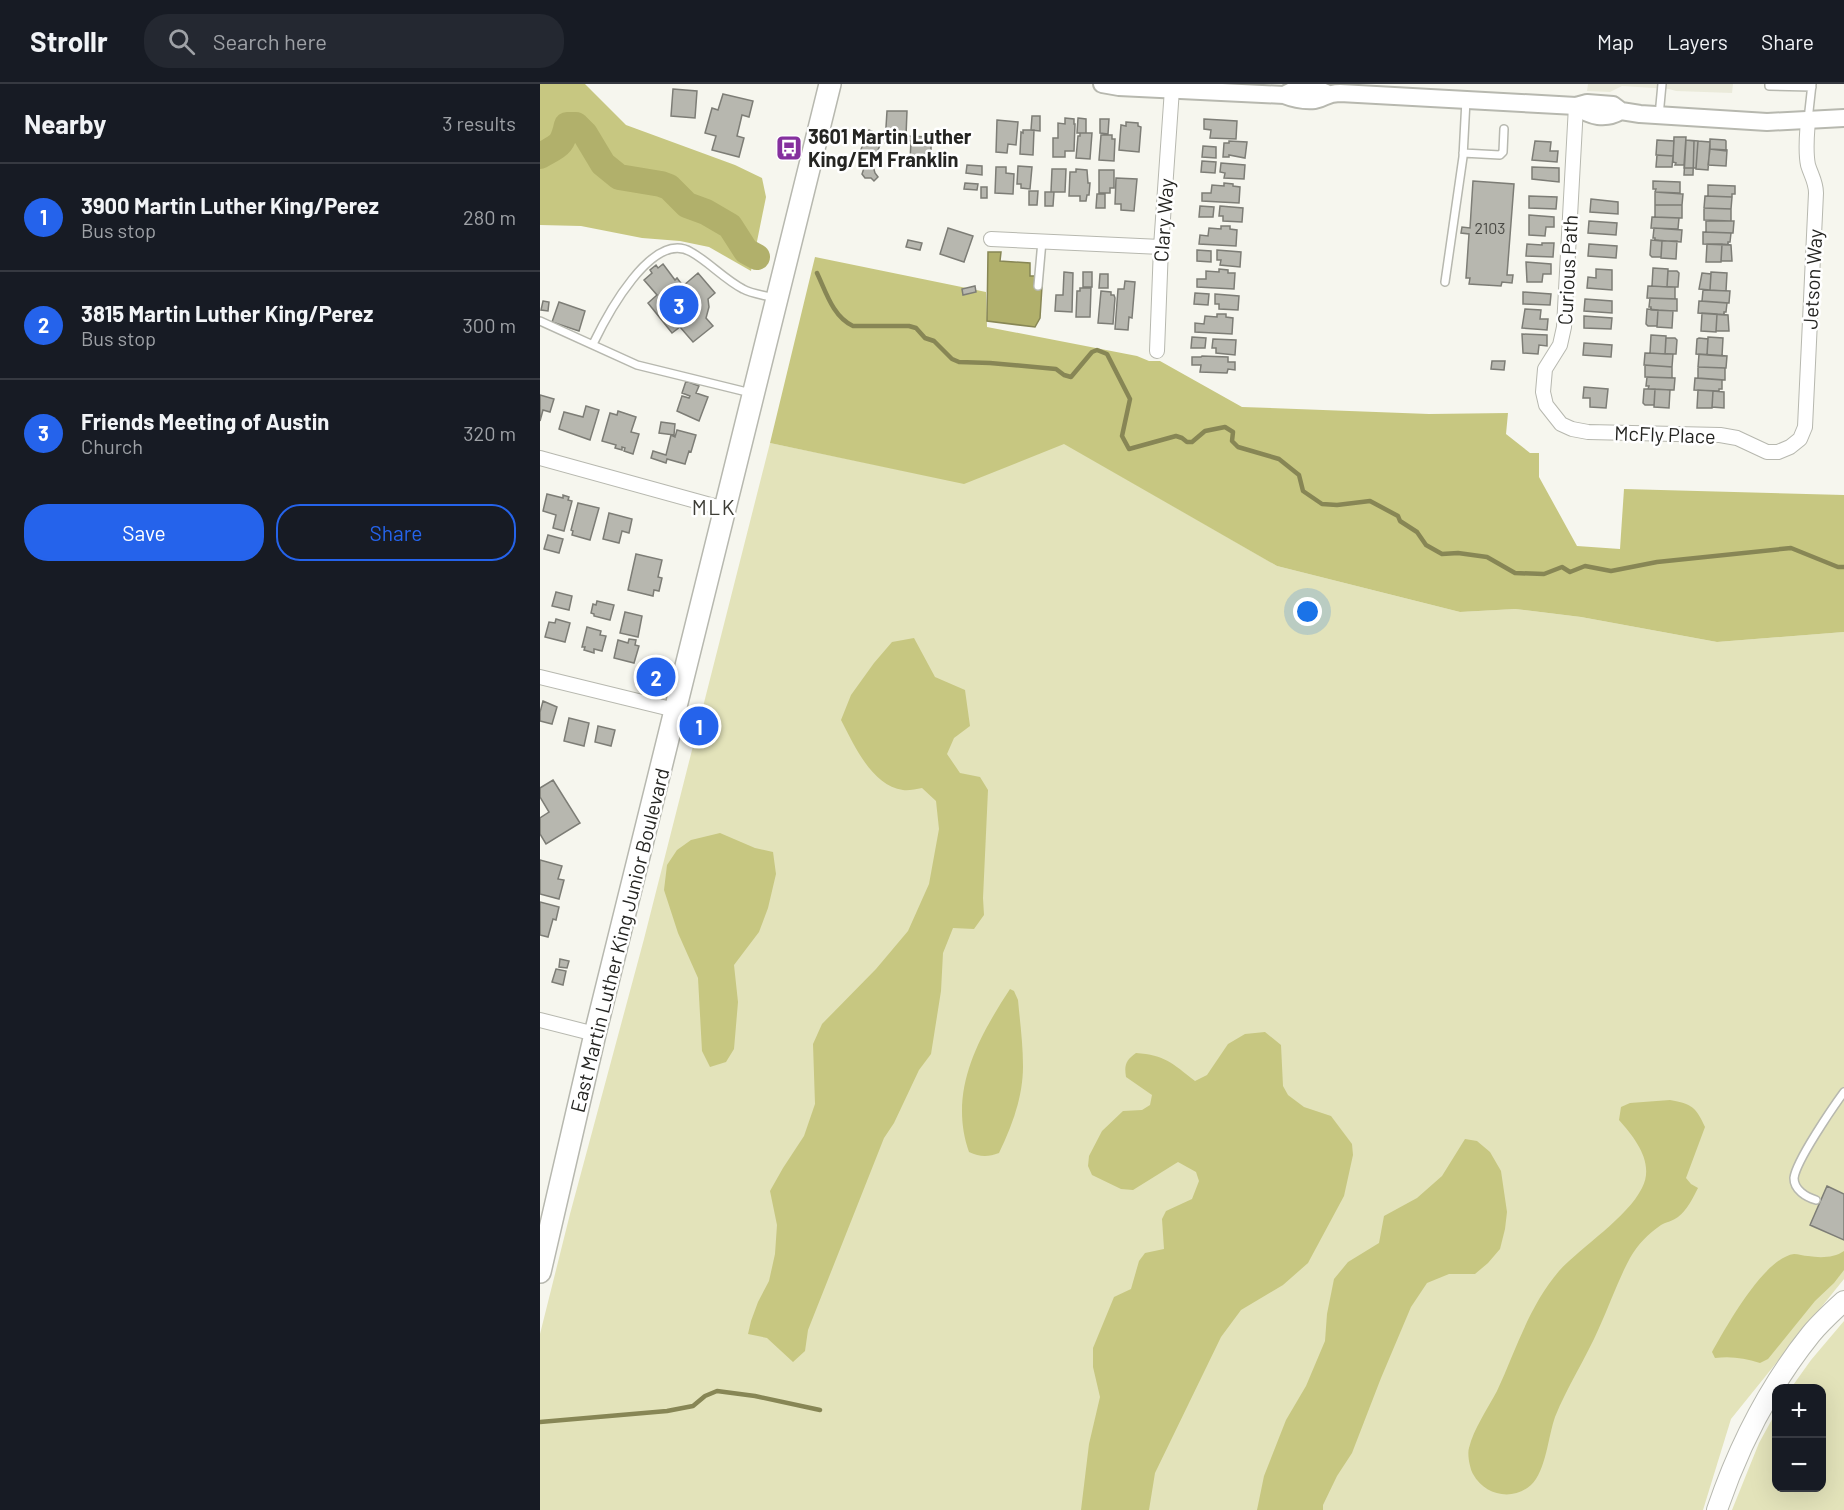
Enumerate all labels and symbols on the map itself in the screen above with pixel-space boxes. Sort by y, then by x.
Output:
place label: 3601 Martin Luther King/EM Franklin [808,124,972,171]
bus stop icon: 3601 Martin Luther King/EM Franklin [774,133,804,163]
street label: Clary Way [1148,177,1178,263]
street label: Curious Path [1552,214,1582,326]
house number: 2103 [1474,218,1506,237]
street label: Jetson Way [1797,228,1827,330]
pin: 3 [660,282,698,328]
street label: McFly Place [1614,420,1716,448]
district label: MLK [692,494,736,519]
your location [1293,597,1322,626]
pin: 2 [636,654,676,700]
pin: 1 [680,704,718,748]
street label: East Martin Luther King Junior Boulevard [565,765,673,1115]

